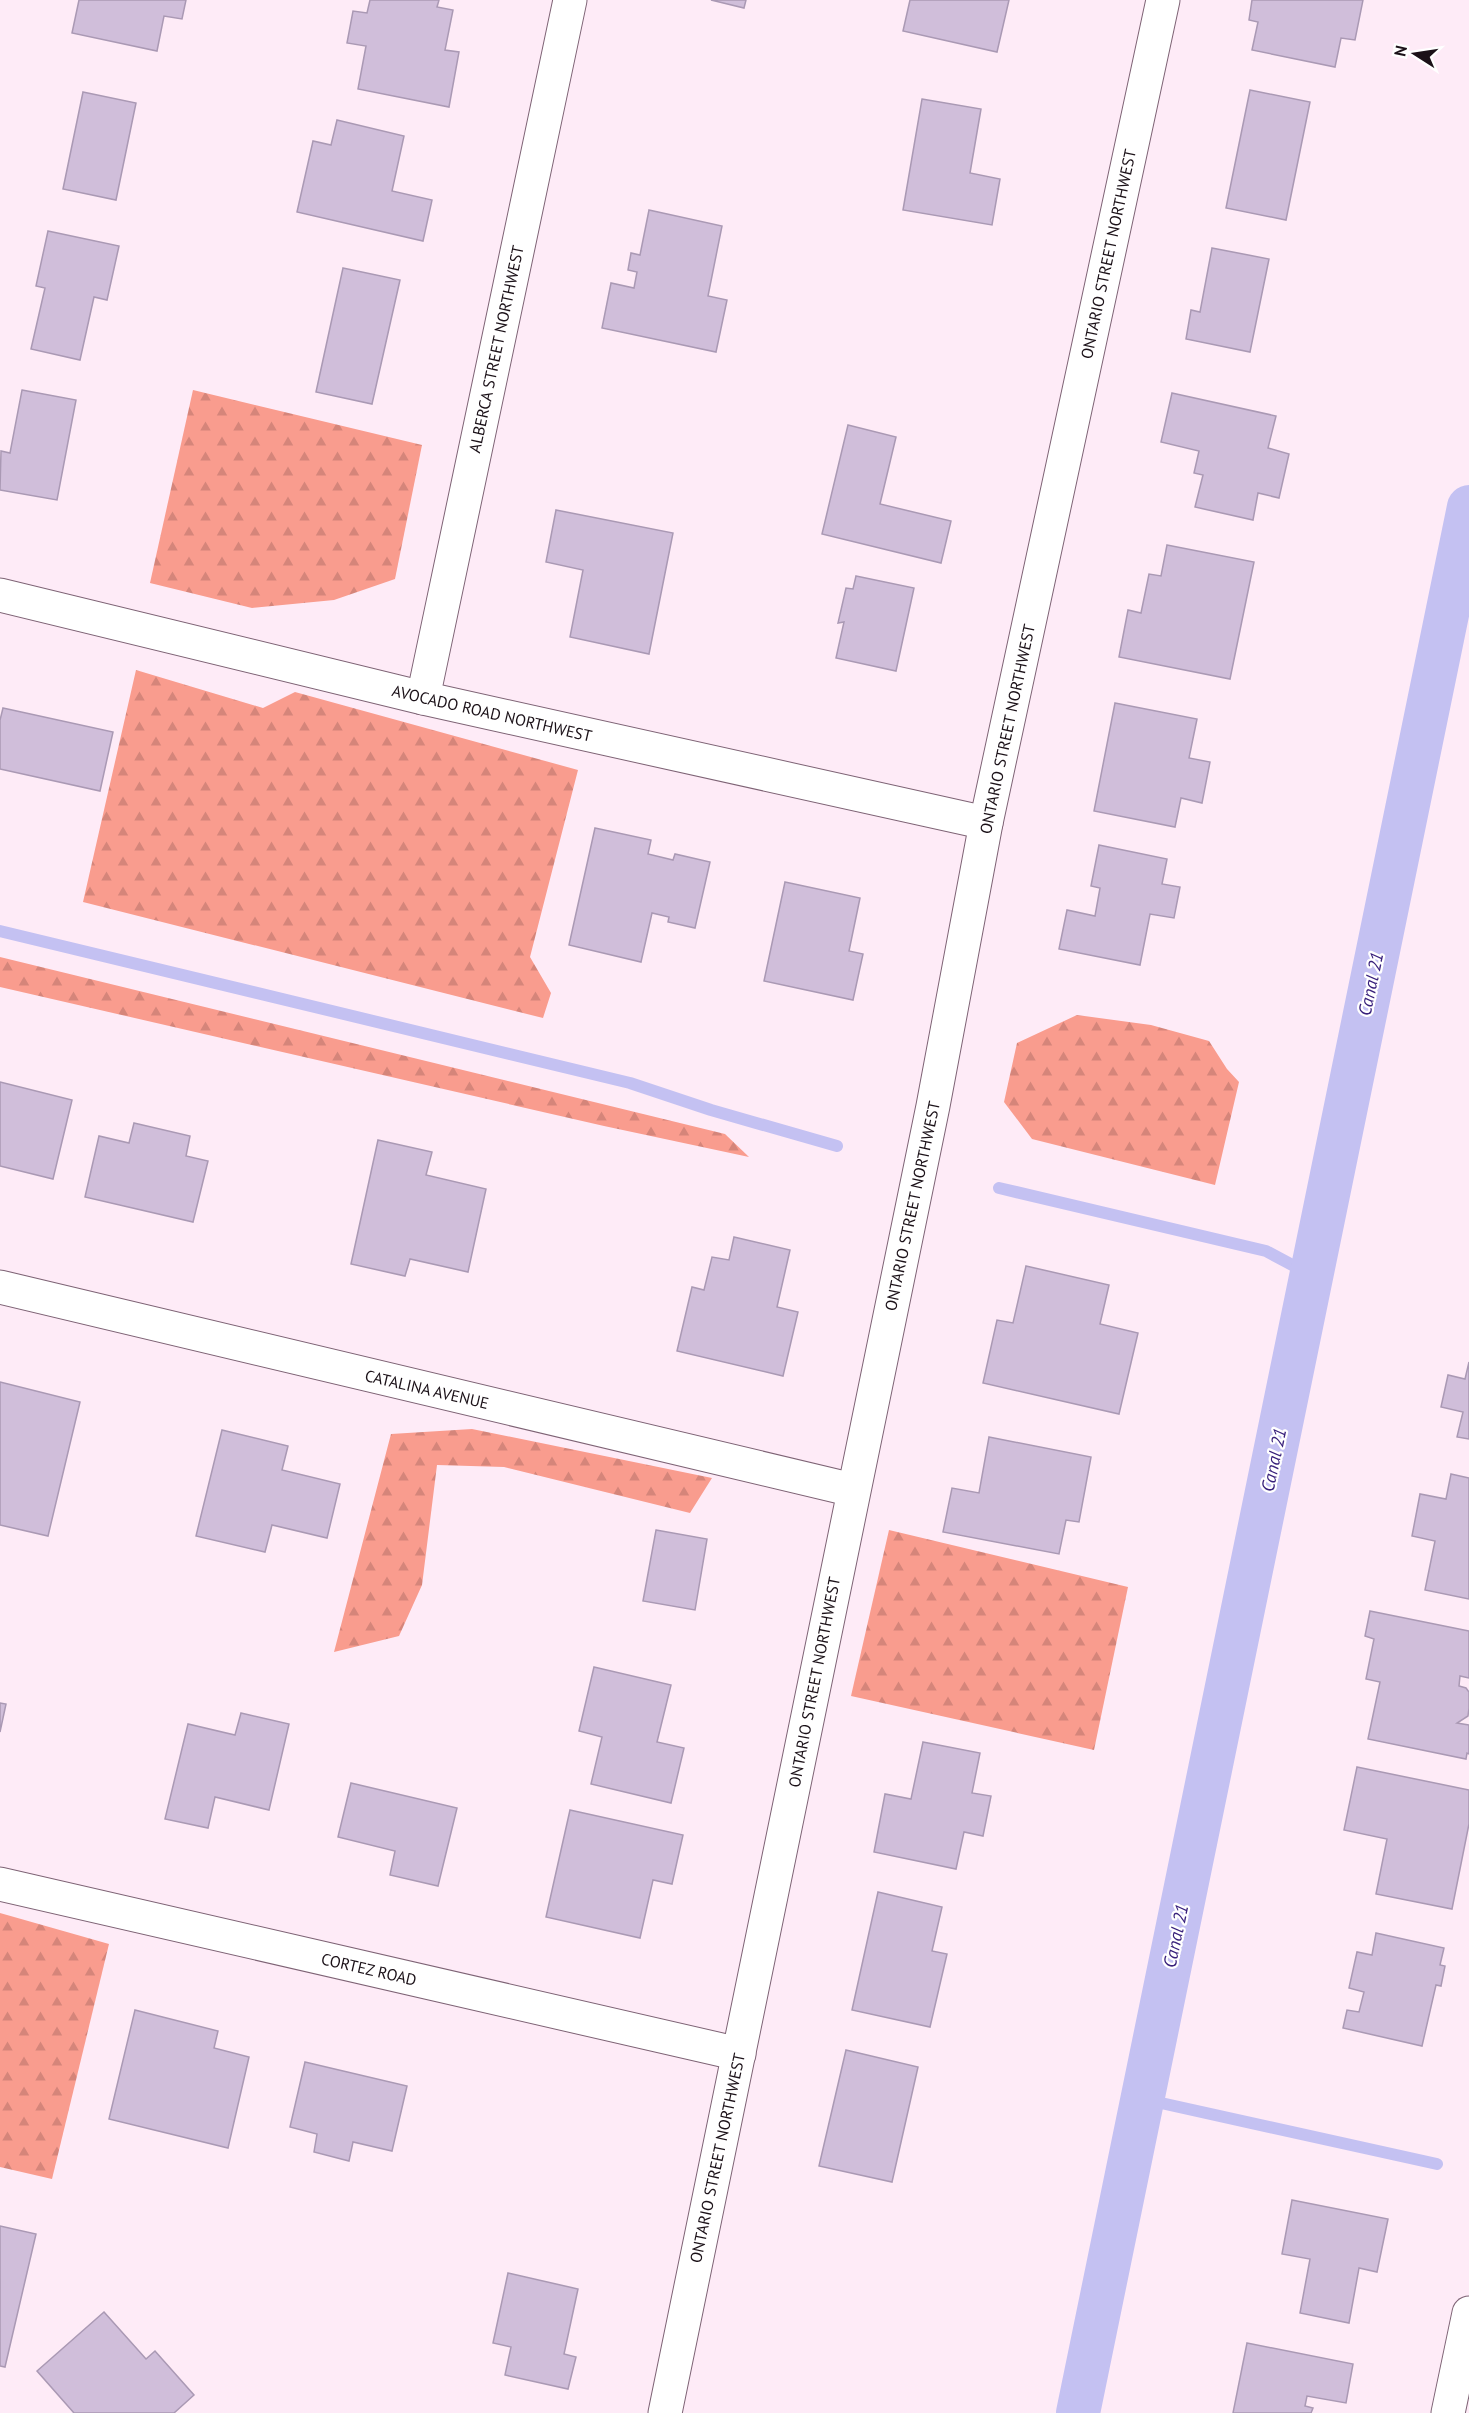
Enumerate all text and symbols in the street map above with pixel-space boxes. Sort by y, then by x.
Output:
north arrow [1385,24,1445,84]
text: N [1389,44,1411,58]
street label: ONTARIO STREET NORTHWEST [1076,147,1140,361]
street label: ALBERCA STREET NORTHWEST [464,243,528,455]
street label: ONTARIO STREET NORTHWEST [975,622,1039,836]
street label: AVOCADO ROAD NORTHWEST [390,680,594,746]
water label: Canal 21 [1353,950,1388,1018]
street label: ONTARIO STREET NORTHWEST [880,1099,944,1313]
street label: CATALINA AVENUE [363,1365,491,1413]
water label: Canal 21 [1256,1426,1291,1494]
street label: ONTARIO STREET NORTHWEST [784,1575,844,1789]
water label: Canal 21 [1158,1902,1193,1970]
street label: CORTEZ ROAD [319,1948,419,1990]
street label: ONTARIO STREET NORTHWEST [685,2051,749,2265]

